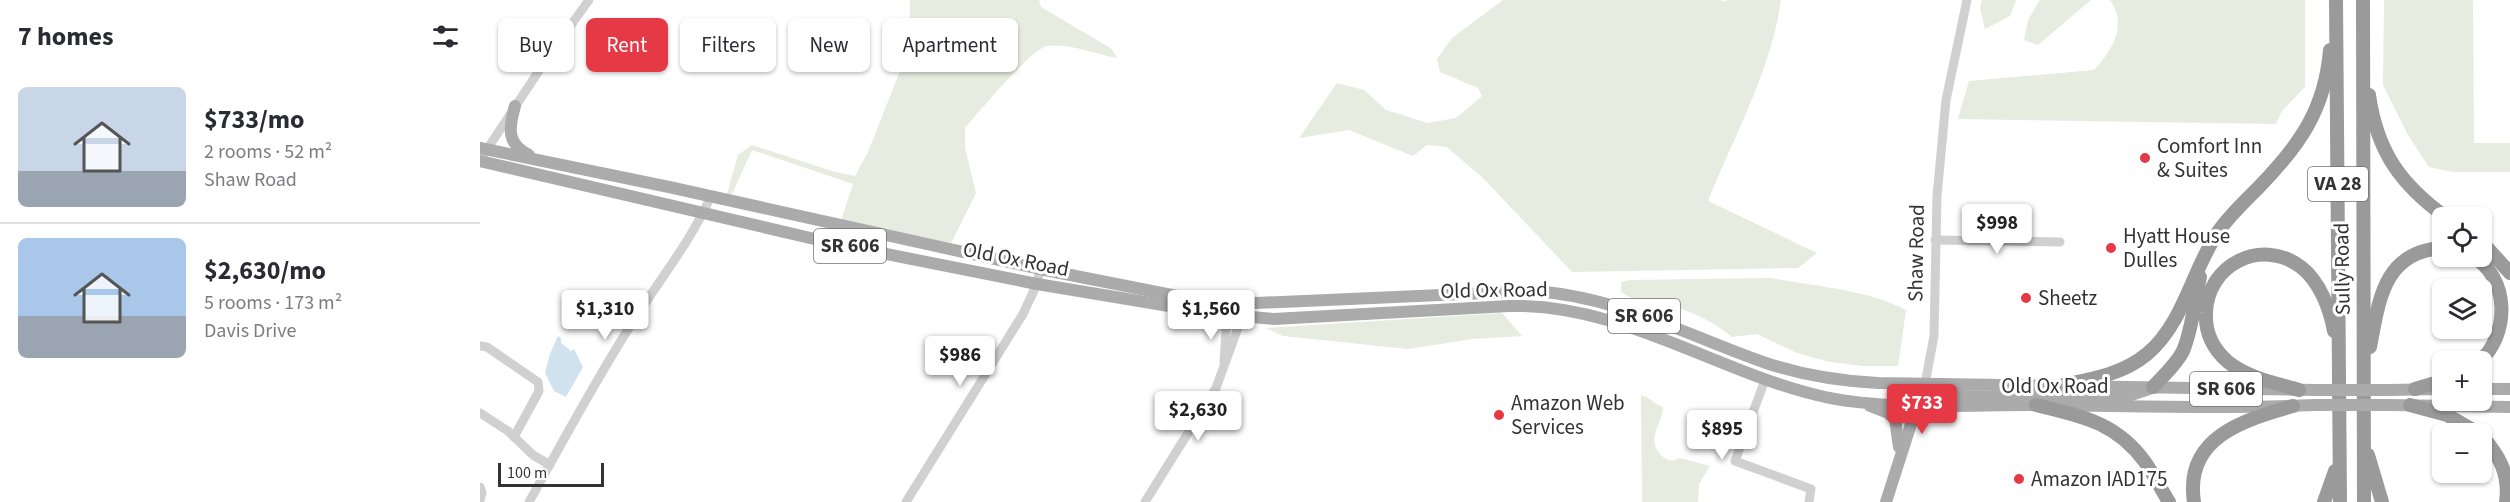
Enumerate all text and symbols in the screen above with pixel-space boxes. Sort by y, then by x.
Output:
text: 7 homes [18,18,113,55]
chip: Buy [498,18,574,72]
chip: Rent [586,18,668,72]
chip: Filters [680,18,776,72]
chip: New [788,18,870,72]
chip: Apartment [882,18,1018,72]
icon: filters [429,20,462,53]
text: $733/mo [204,101,304,138]
icon: home [66,111,138,183]
place label: Comfort Inn & Suites [2157,131,2262,185]
text: 2 rooms · 52 m² [204,138,332,166]
marker: Comfort Inn & Suites [2138,151,2152,165]
text: Shaw Road [204,166,297,194]
road number: VA 28 [2308,167,2368,201]
street label: Shaw Road [1900,204,1932,302]
pin: $998 [1961,204,2033,255]
map controls [2432,207,2492,483]
button: locate [2432,207,2492,267]
text: $998 [1976,209,2018,237]
place label: Hyatt House Dulles [2123,221,2230,275]
street label: Sully Road [2326,223,2358,315]
road number: SR 606 [814,229,886,263]
street label: Old Ox Road [960,234,1072,284]
marker: Hyatt House Dulles [2104,241,2118,255]
text: $2,630/mo [204,252,326,289]
icon: home [66,262,138,334]
street label: Old Ox Road [1440,274,1548,306]
button: layers [2432,279,2492,339]
place label: Sheetz [2038,283,2097,313]
text: 5 rooms · 173 m² [204,289,342,317]
pin: $1,310 [556,290,654,341]
pin: $1,560 [1162,290,1260,341]
marker: Sheetz [2019,291,2033,305]
text: $1,310 [576,295,634,323]
text: $1,560 [1182,295,1240,323]
road number: SR 606 [1608,299,1680,333]
text: Davis Drive [204,317,296,345]
pin: $986 [924,336,996,387]
text: $986 [939,341,981,369]
button: + [2432,351,2492,411]
street label: Old Ox Road [2001,371,2109,401]
road number: SR 606 [2190,372,2262,406]
pin: $733 [1886,384,1958,435]
place label: Amazon Web Services [1511,388,1625,442]
text: $733 [1901,389,1943,417]
pin: $2,630 [1149,391,1247,442]
text: $2,630 [1169,396,1227,424]
marker: Amazon Web Services [1492,408,1506,422]
pin: $895 [1686,410,1758,461]
text: $895 [1701,415,1743,443]
button: − [2432,423,2492,483]
scale bar [498,460,604,488]
text: 100 m [507,462,547,484]
place label: Amazon IAD175 [2031,464,2167,494]
marker: Amazon IAD175 [2012,472,2026,486]

